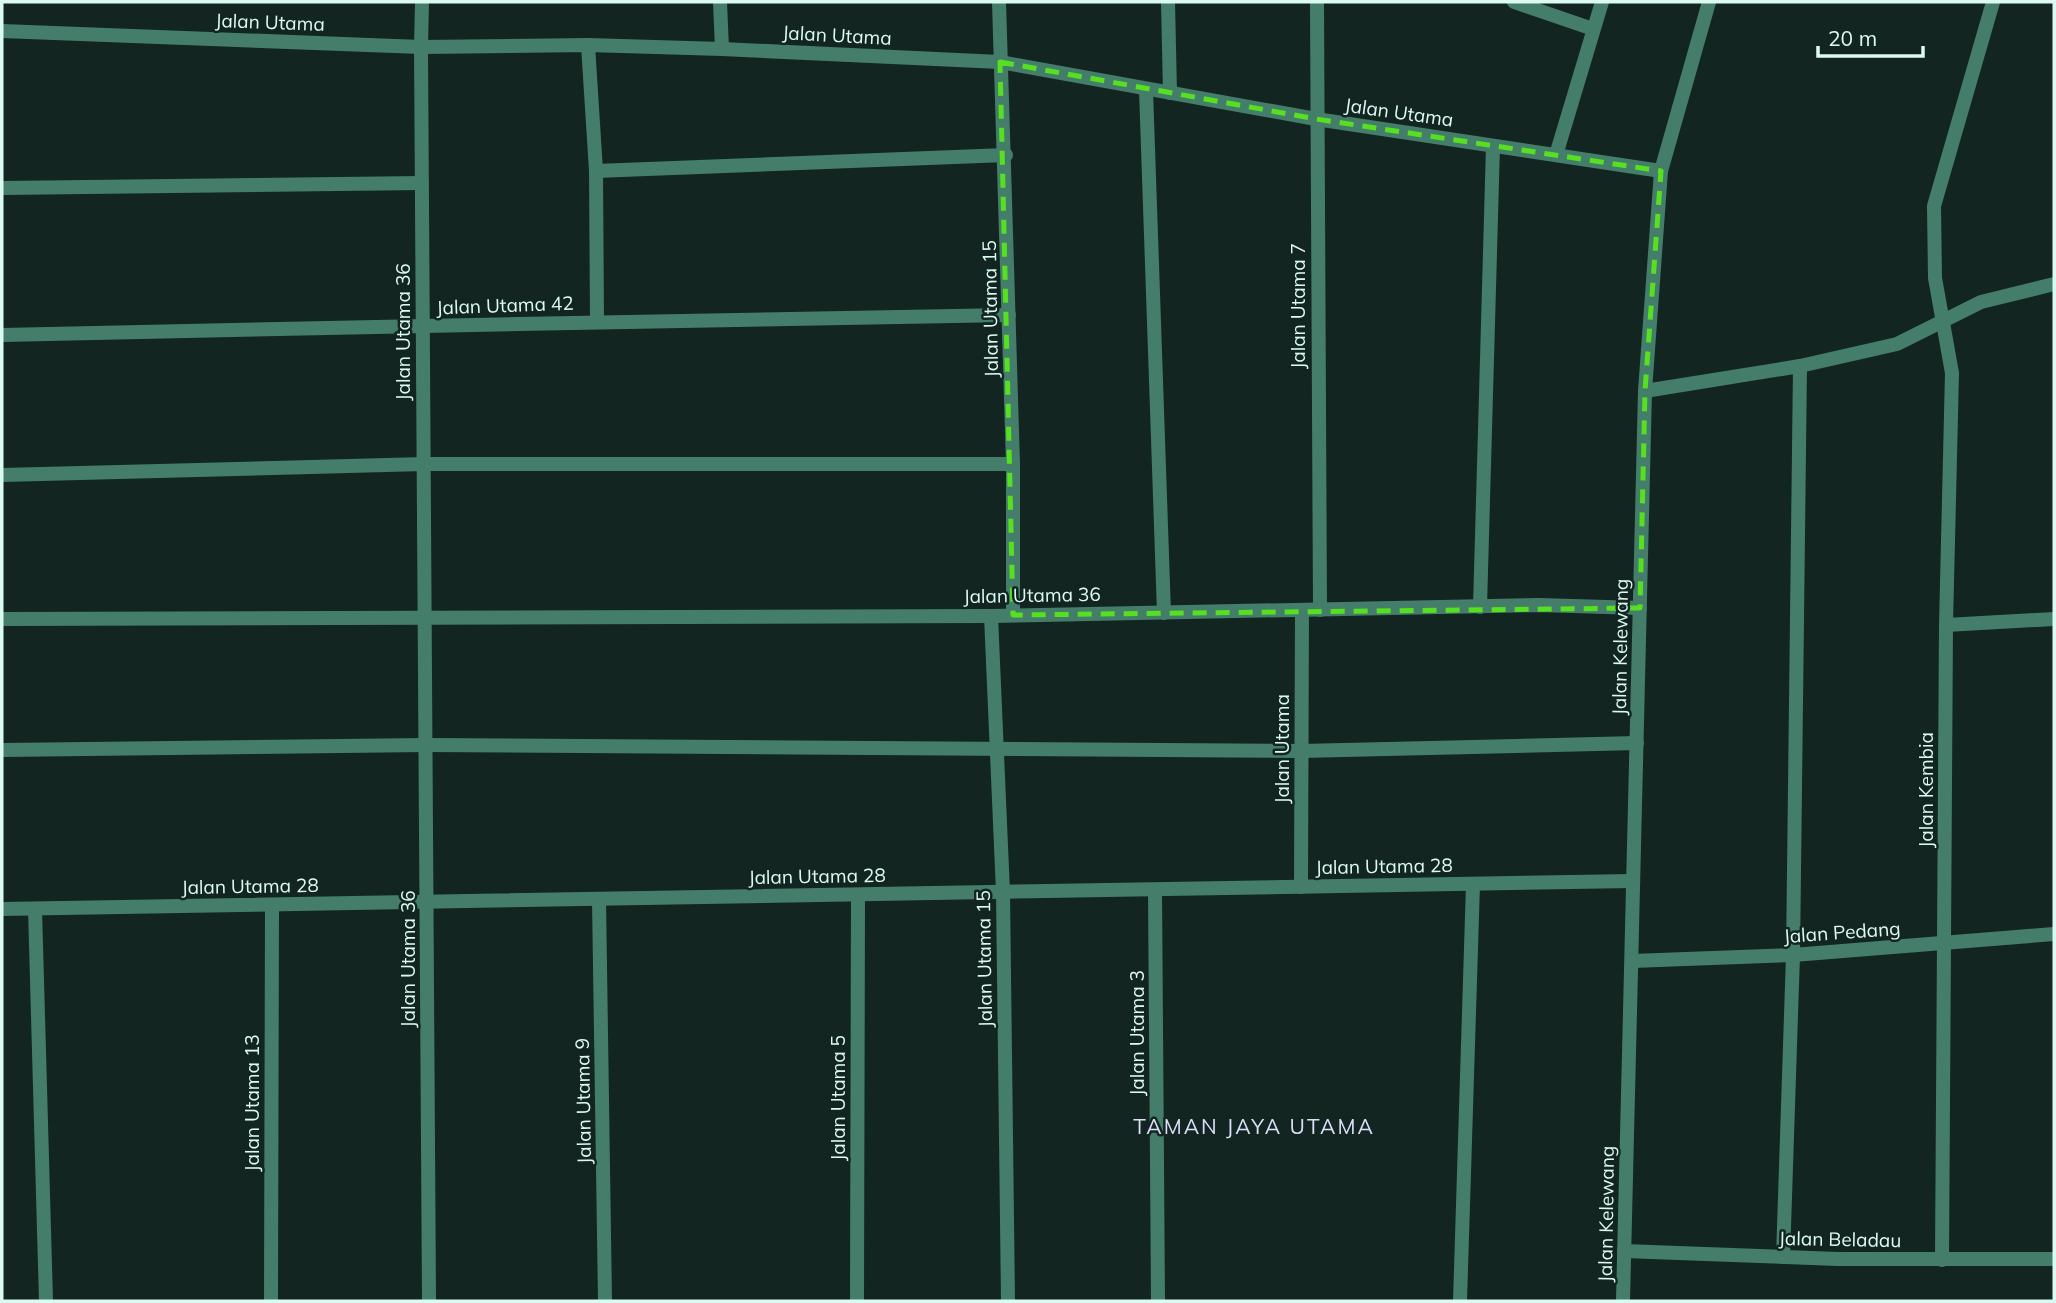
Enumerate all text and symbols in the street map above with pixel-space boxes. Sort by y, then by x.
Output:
street label: Jalan Utama [215,8,325,36]
scale bar [1818,14,1923,58]
street label: Jalan Utama [782,20,892,50]
text: 20 m [1828,25,1877,51]
street label: Jalan Utama [1343,92,1455,132]
street label: Jalan Utama 15 [977,240,1003,378]
street label: Jalan Utama 7 [1286,243,1310,369]
street label: Jalan Utama 36 [391,263,415,401]
street label: Jalan Utama 42 [436,291,574,319]
street label: Jalan Kelewang [1607,578,1633,716]
street label: Jalan Utama 36 [963,582,1101,608]
street label: Jalan Utama [1270,694,1294,804]
street label: Jalan Kembia [1914,732,1938,848]
street label: Jalan Utama 28 [1315,853,1453,879]
street label: Jalan Utama 28 [748,863,886,889]
street label: Jalan Utama 28 [181,873,319,899]
street label: Jalan Utama 36 [396,890,420,1028]
street label: Jalan Utama 15 [971,890,997,1028]
street label: Jalan Pedang [1783,916,1901,948]
street label: Jalan Utama 3 [1125,970,1149,1096]
street label: Jalan Utama 13 [240,1034,264,1172]
street label: Jalan Utama 5 [826,1035,850,1161]
street label: Jalan Utama 9 [570,1038,596,1164]
district label: TAMAN JAYA UTAMA [1133,1113,1375,1139]
street label: Jalan Kelewang [1593,1145,1619,1283]
street label: Jalan Beladau [1778,1226,1902,1252]

